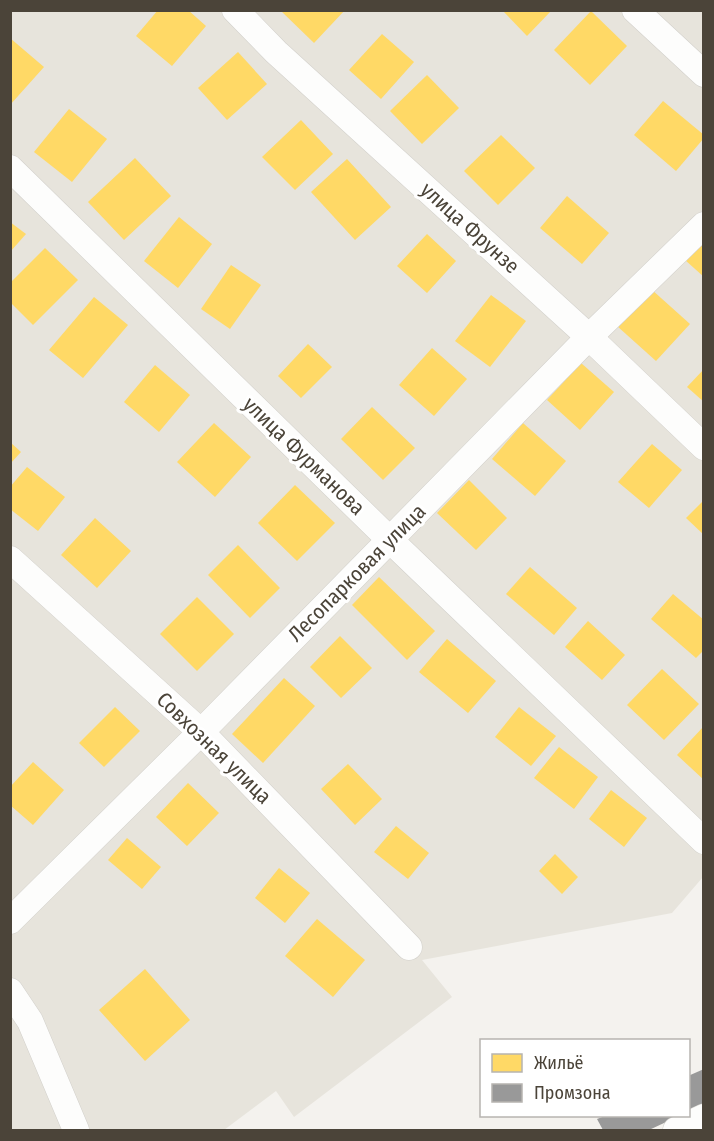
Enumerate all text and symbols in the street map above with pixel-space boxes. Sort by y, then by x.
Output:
street label: улица Фрунзе [415,177,525,279]
street label: улица Фурманова [238,391,370,521]
street label: Лесопарковая улица [283,499,431,647]
street label: Совхозная улица [151,687,277,809]
legend [480,1039,690,1117]
text: Жильё [534,1052,584,1074]
text: Промзона [534,1082,611,1104]

